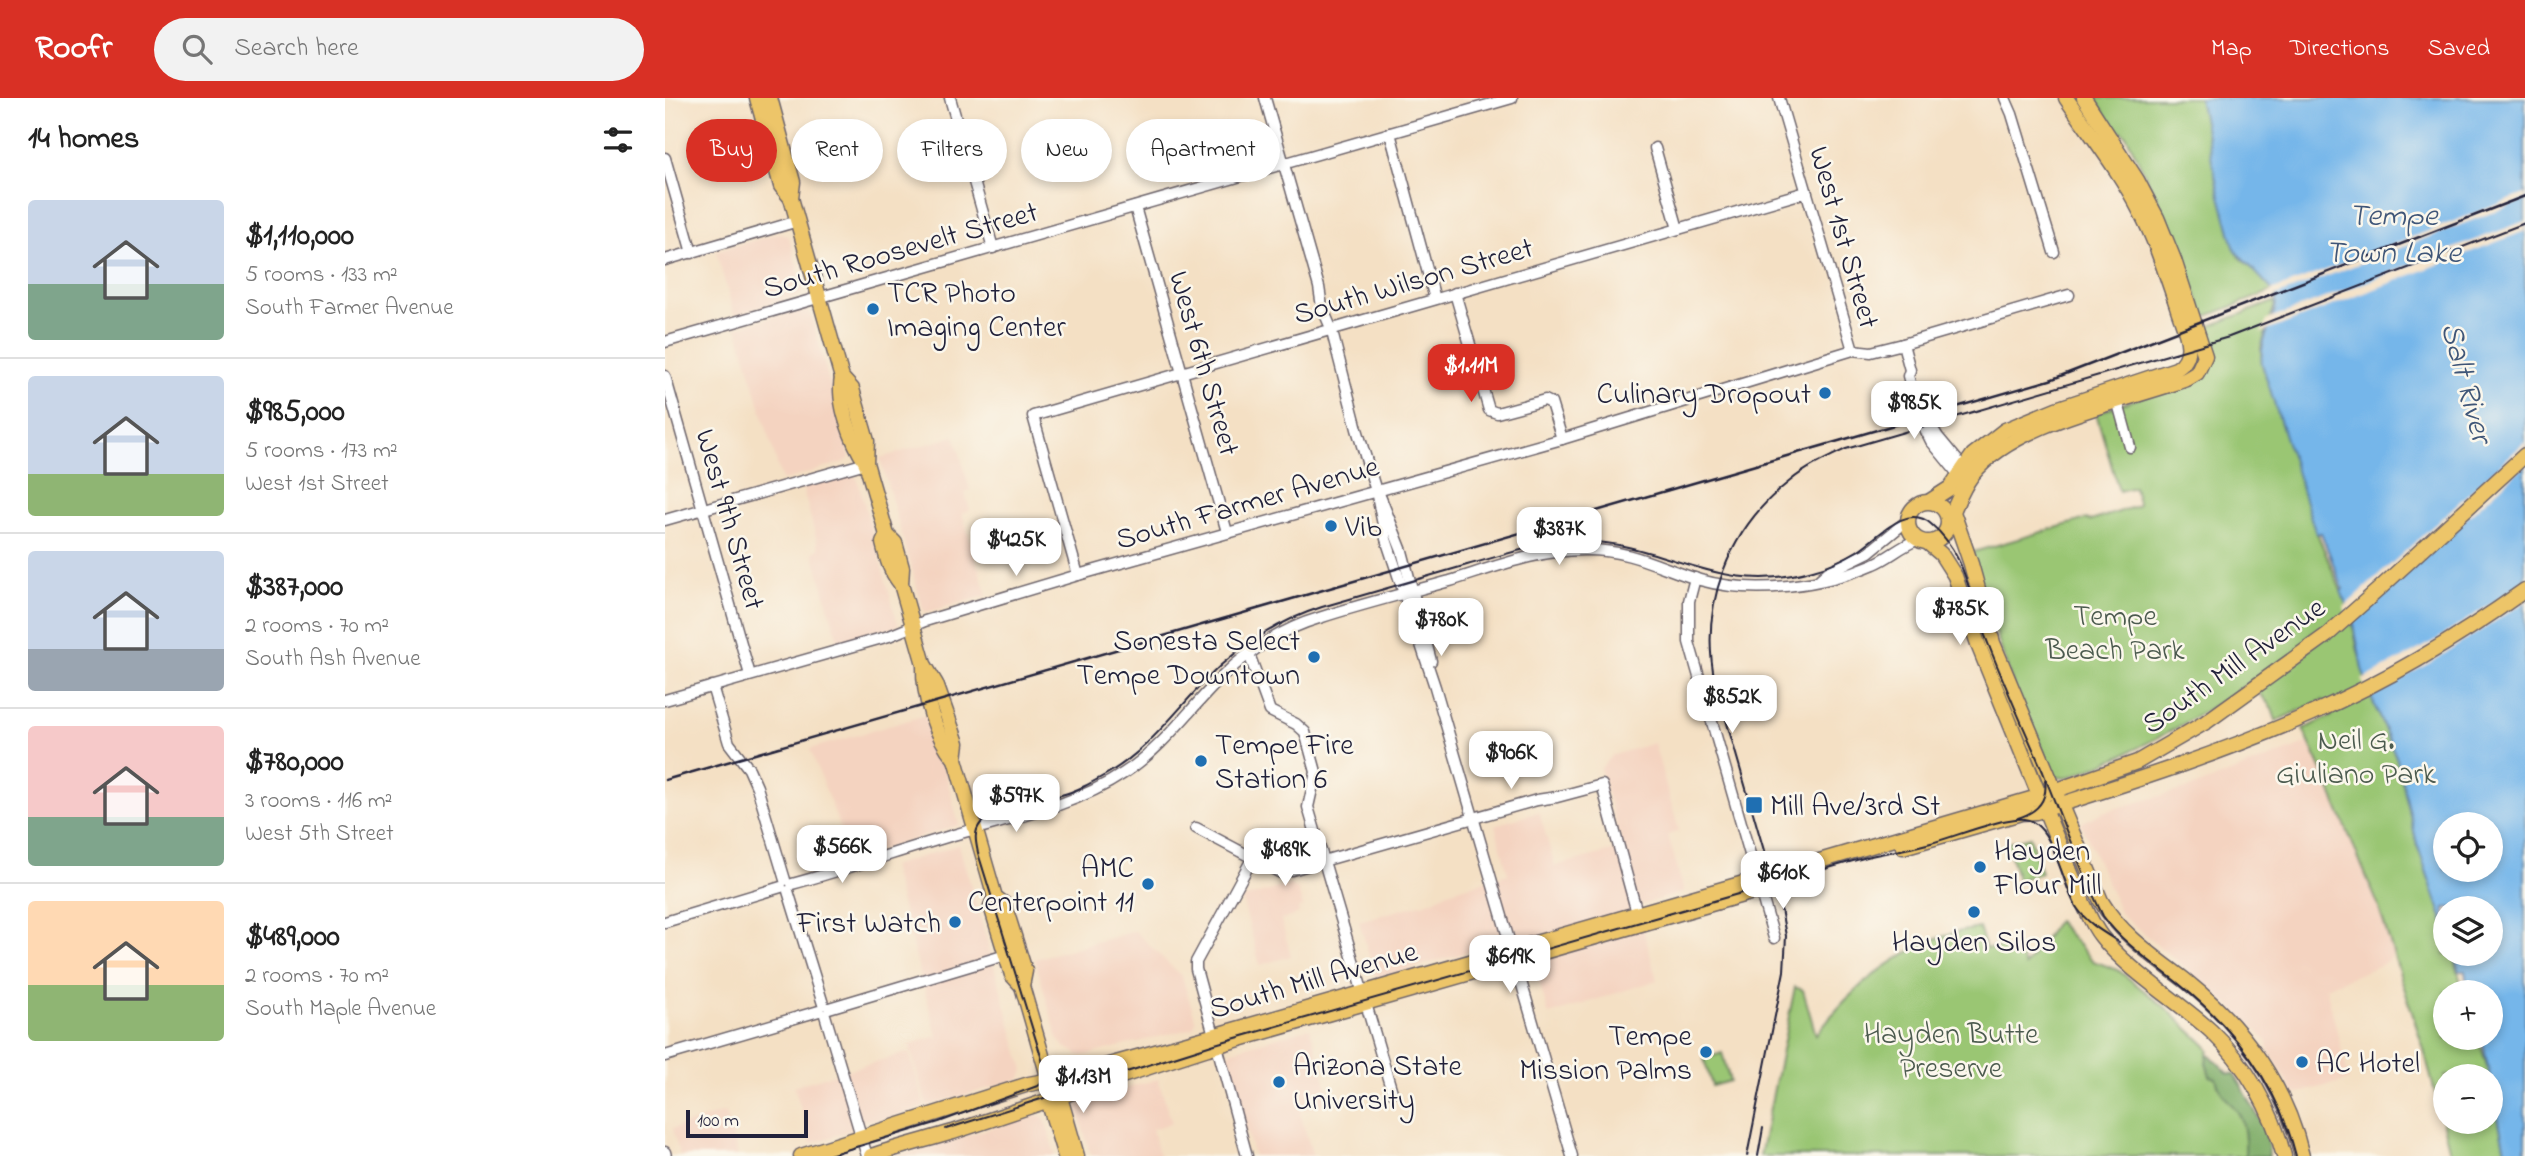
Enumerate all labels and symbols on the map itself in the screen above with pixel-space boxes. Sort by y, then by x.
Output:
street label: West 1st Street [1795,142,1889,334]
street label: South Roosevelt Street [758,192,1044,312]
water label: Tempe Town Lake [2325,194,2463,278]
street label: South Wilson Street [1289,228,1539,338]
street label: West 6th Street [1155,266,1249,461]
place label: TCR Photo Imaging Center [887,273,1066,351]
marker: TCR Photo Imaging Center [865,301,881,317]
water label: Salt River [2426,317,2504,452]
pin: $1.11M [1414,344,1528,404]
place label: Culinary Dropout [1597,374,1811,418]
pin: $985K [1865,382,1963,441]
marker: Culinary Dropout [1817,385,1833,401]
street label: West 9th Street [681,424,775,615]
street label: South Farmer Avenue [1111,446,1385,564]
place label: Vib [1344,507,1382,551]
pin: $387K [1510,508,1608,567]
pin: $425K [967,518,1065,578]
marker: Vib [1323,518,1339,534]
pin: $785K [1911,588,2009,647]
street label: South Mill Avenue [2134,588,2336,747]
park label: Tempe Beach Park [2044,596,2185,674]
pin: $780K [1392,598,1490,658]
place label: Sonesta Select Tempe Downtown [1077,621,1300,699]
marker: Sonesta Select Tempe Downtown [1306,649,1322,665]
pin: $852K [1683,676,1781,735]
park label: Neil G. Giuliano Park [2276,720,2437,798]
place label: Tempe Fire Station 6 [1215,725,1354,803]
pin: $906K [1462,732,1560,791]
marker: Tempe Fire Station 6 [1193,753,1209,769]
pin: $597K [967,774,1065,834]
place label: Mill Ave/3rd St [1770,786,1940,830]
marker: Mill Ave/3rd St [1744,795,1764,815]
pin: $566K [793,826,891,885]
pin: $489K [1236,828,1334,888]
place label: Hayden Flour Mill [1993,831,2102,909]
place label: AMC Centerpoint 11 [968,848,1134,926]
pin: $610K [1734,852,1832,911]
marker: Hayden Flour Mill [1972,859,1988,875]
marker: AMC Centerpoint 11 [1140,876,1156,892]
place label: First Watch [796,903,941,947]
marker: Hayden Silos [1966,904,1982,920]
marker: First Watch [947,914,963,930]
place label: Hayden Silos [1892,922,2056,966]
street label: South Mill Avenue [1205,931,1424,1033]
pin: $619K [1461,936,1559,995]
park label: Hayden Butte Preserve [1864,1014,2039,1092]
place label: Tempe Mission Palms [1519,1016,1693,1094]
place label: AC Hotel [2316,1043,2420,1087]
marker: Tempe Mission Palms [1698,1044,1714,1060]
place label: Arizona State University [1293,1046,1462,1124]
marker: AC Hotel [2294,1054,2310,1070]
pin: $1.13M [1026,1056,1140,1115]
marker: Arizona State University [1271,1074,1287,1090]
scale bar [686,1107,809,1139]

